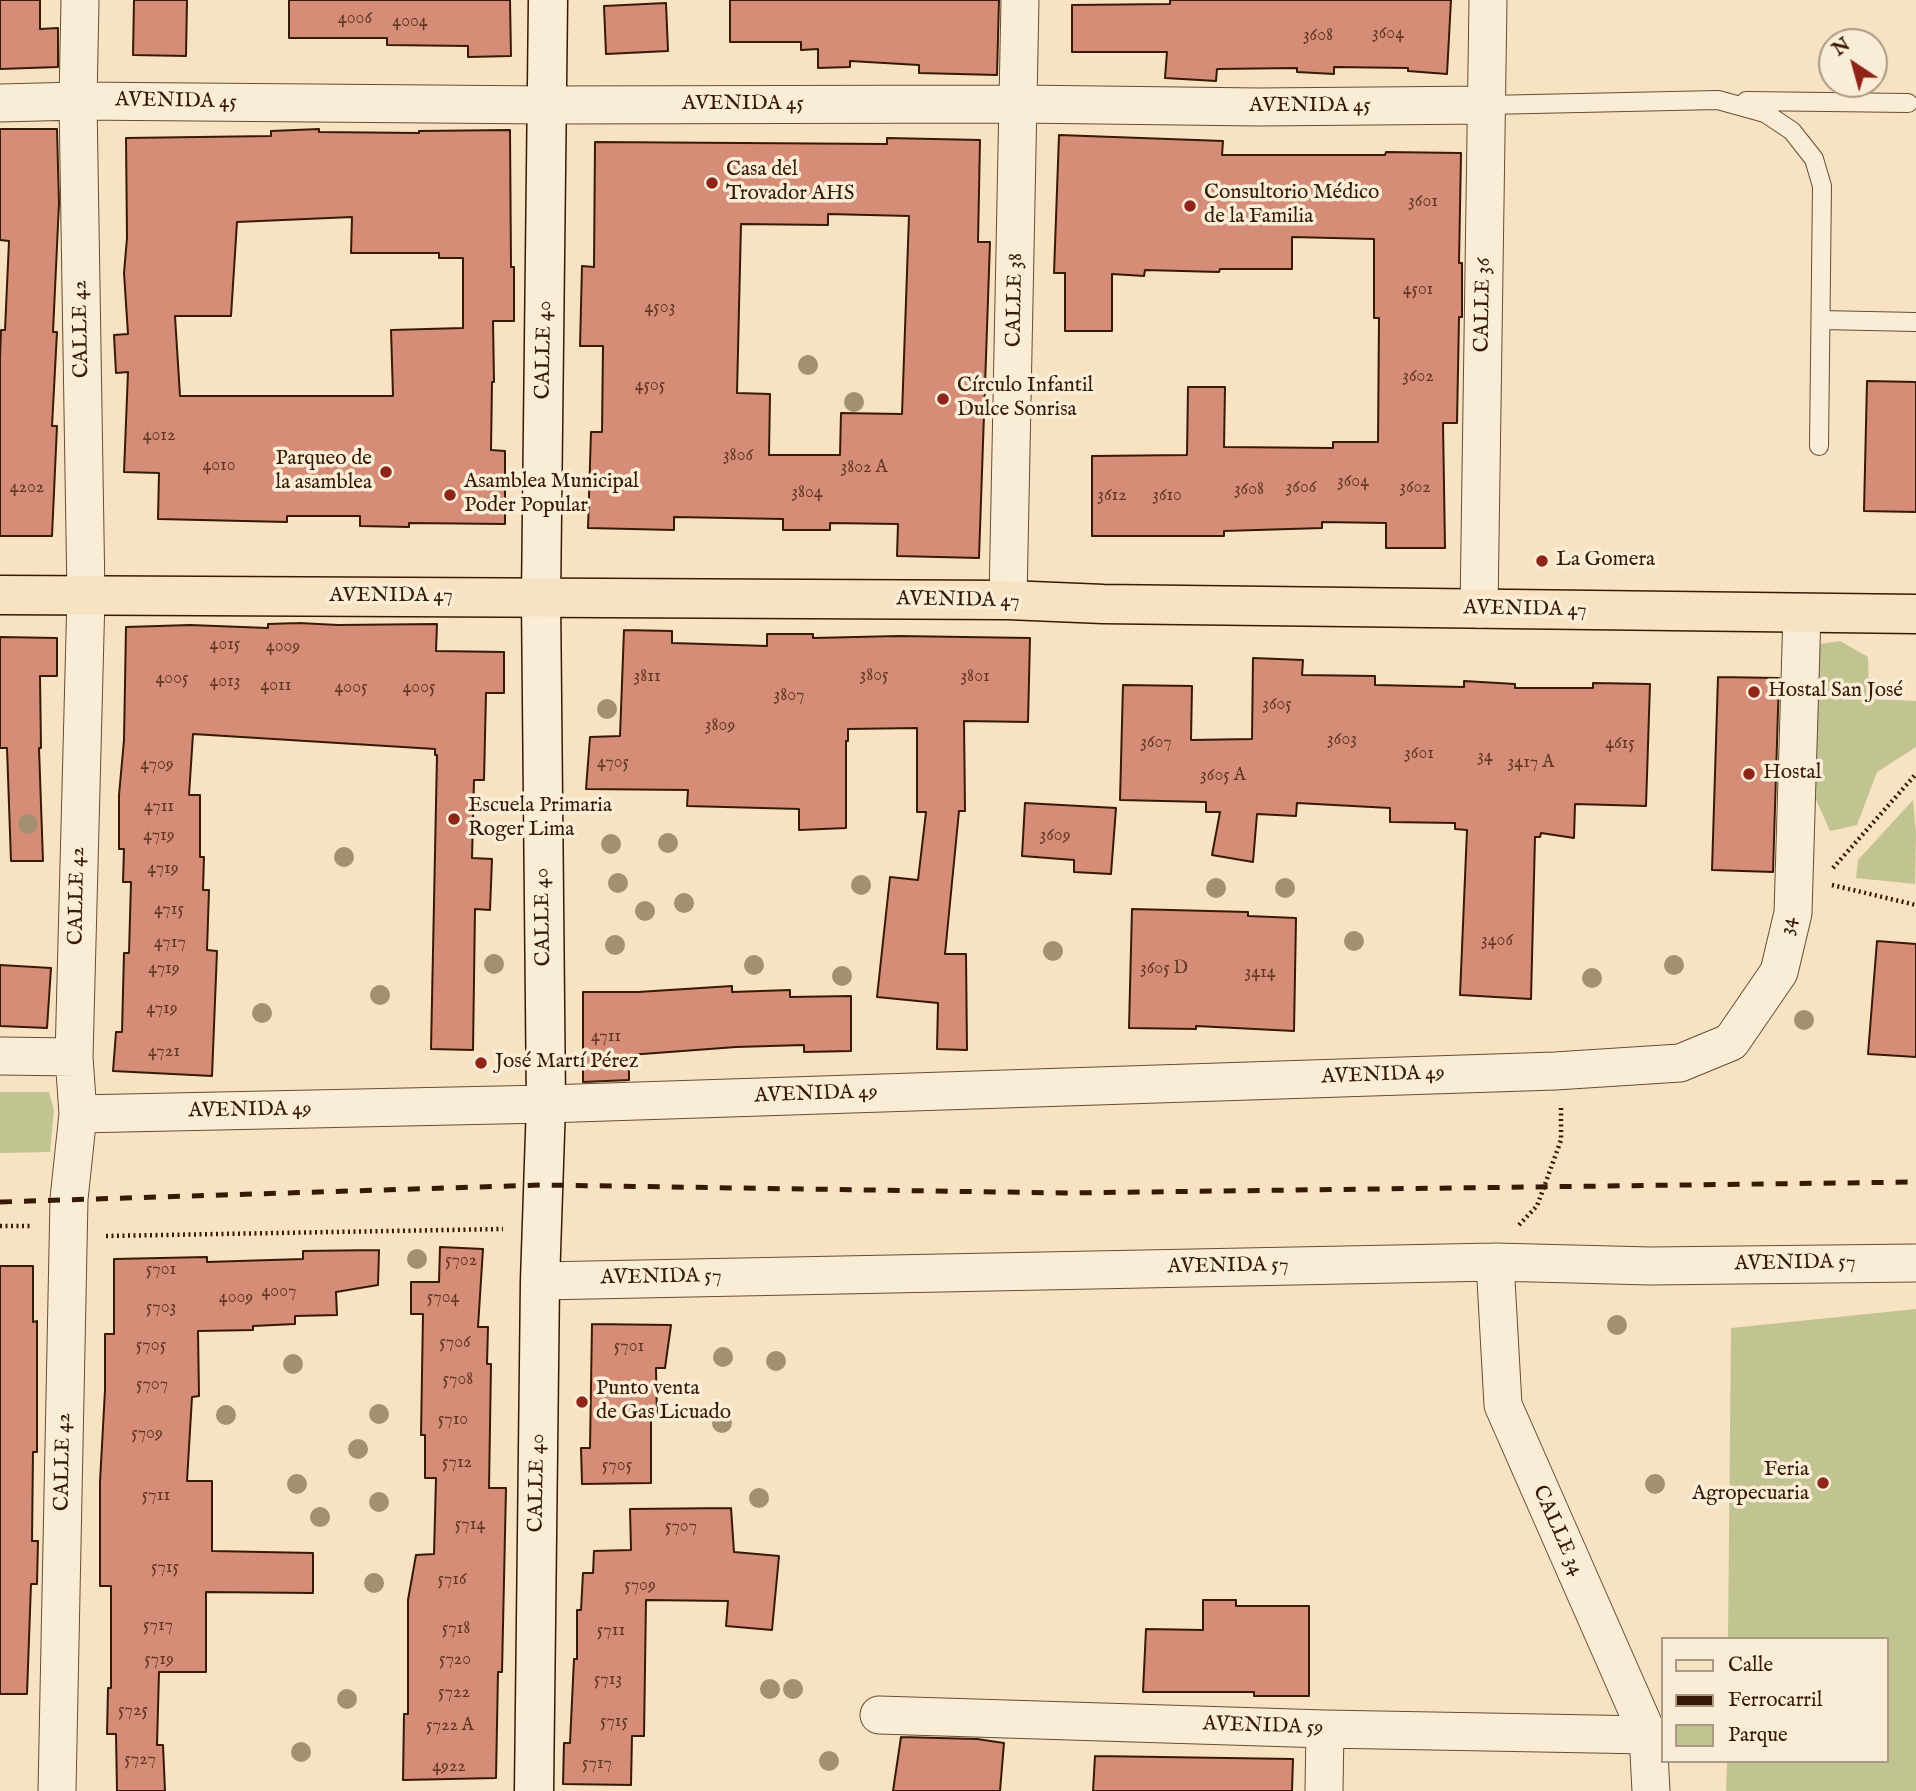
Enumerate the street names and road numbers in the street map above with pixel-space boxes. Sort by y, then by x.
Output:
street label: AVENIDA 45 [115,88,237,116]
street label: AVENIDA 45 [682,92,804,118]
street label: AVENIDA 45 [1249,94,1371,120]
street label: CALLE 38 [1003,253,1029,347]
street label: CALLE 36 [1471,257,1497,353]
street label: CALLE 42 [69,280,95,378]
street label: CALLE 40 [532,300,558,400]
street label: AVENIDA 47 [329,584,453,610]
street label: AVENIDA 47 [896,587,1020,615]
street label: AVENIDA 47 [1463,596,1587,624]
street label: CALLE 42 [65,847,91,945]
street label: CALLE 40 [531,867,557,967]
street label: 34 [1775,915,1803,937]
street label: AVENIDA 49 [1321,1061,1445,1091]
street label: AVENIDA 49 [754,1080,878,1110]
street label: AVENIDA 49 [188,1097,312,1125]
street label: AVENIDA 57 [1734,1250,1856,1278]
street label: AVENIDA 57 [1167,1253,1289,1281]
street label: AVENIDA 57 [600,1264,722,1292]
street label: CALLE 42 [51,1413,77,1511]
street label: CALLE 40 [525,1433,551,1533]
street label: CALLE 34 [1526,1482,1588,1580]
street label: AVENIDA 59 [1202,1712,1324,1742]

